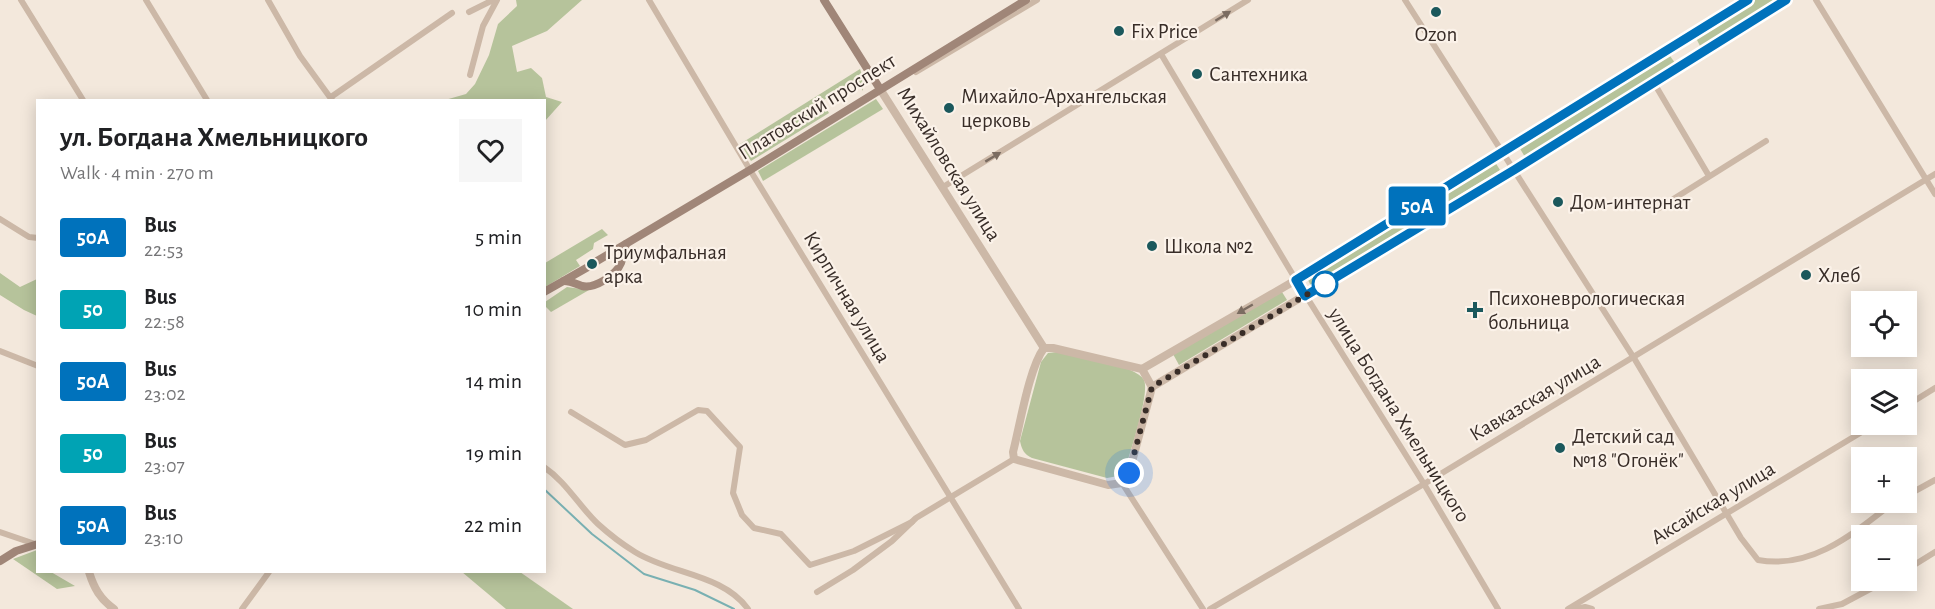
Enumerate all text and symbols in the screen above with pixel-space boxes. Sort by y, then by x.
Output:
marker: Ozon [1429,5,1443,19]
one-way arrow [1215,10,1231,21]
place label: Fix Price [1131,21,1198,42]
marker: Fix Price [1112,24,1126,38]
place label: Ozon [1415,24,1457,45]
street label: Платовский проспект [735,50,900,164]
place label: Сантехника [1209,64,1309,85]
marker: Сантехника [1190,67,1204,81]
street label: Михайловская улица [893,83,1005,245]
place label: Михайло-Архангельская церковь [961,86,1167,131]
marker: Михайло-Архангельская церковь [942,101,956,115]
button: heart [459,119,522,182]
text: ул. Богдана Хмельницкого [60,124,368,152]
one-way arrow [985,151,1001,162]
text: Walk · 4 min · 270 m [60,163,214,183]
line badge: 50А [1382,186,1452,226]
place label: Дом-интернат [1570,192,1691,213]
marker: Дом-интернат [1551,195,1565,209]
text: 50А [1401,196,1433,217]
text: Bus [144,214,177,236]
text: 5 min [475,226,522,248]
text: 50А [77,227,109,248]
street label: Кирпичная улица [800,228,895,367]
place label: Школа №2 [1164,236,1253,257]
marker: Школа №2 [1145,239,1159,253]
text: 22:53 [144,240,183,260]
place label: Триумфальная арка [604,242,727,287]
marker: Триумфальная арка [585,257,599,271]
place label: Хлеб [1818,265,1860,286]
marker: Хлеб [1799,268,1813,282]
unlabelled marker [1312,271,1338,297]
text: Bus [144,286,177,308]
place label: Психоневрологическая больница [1488,288,1685,333]
map controls [1851,291,1917,591]
button: locate [1851,291,1917,357]
text: 10 min [465,298,522,320]
text: 50 [83,299,103,320]
marker: Психоневрологическая больница [1466,301,1484,319]
street label: улица Богдана Хмельницкого [1324,303,1474,526]
one-way arrow [1237,304,1253,315]
text: 22:58 [144,312,185,332]
street label: Кавказская улица [1466,351,1604,445]
text: Bus [144,358,177,380]
button: layers [1851,369,1917,435]
text: 14 min [466,370,522,392]
text: 50А [77,371,109,392]
text: 23:02 [144,384,186,404]
place label: Детский сад №18 "Огонёк" [1572,426,1684,471]
text: Bus [144,430,177,452]
marker: Детский сад №18 "Огонёк" [1553,441,1567,455]
text: 19 min [466,442,522,464]
text: 50 [83,443,103,464]
button: + [1851,447,1917,513]
text: 23:07 [144,456,185,476]
your location [1114,458,1144,488]
street label: Аксайская улица [1647,458,1779,548]
text: Bus [144,502,177,524]
text: 22 min [464,514,522,536]
text: 50А [77,515,109,536]
button: − [1851,525,1917,591]
text: 23:10 [144,528,183,548]

